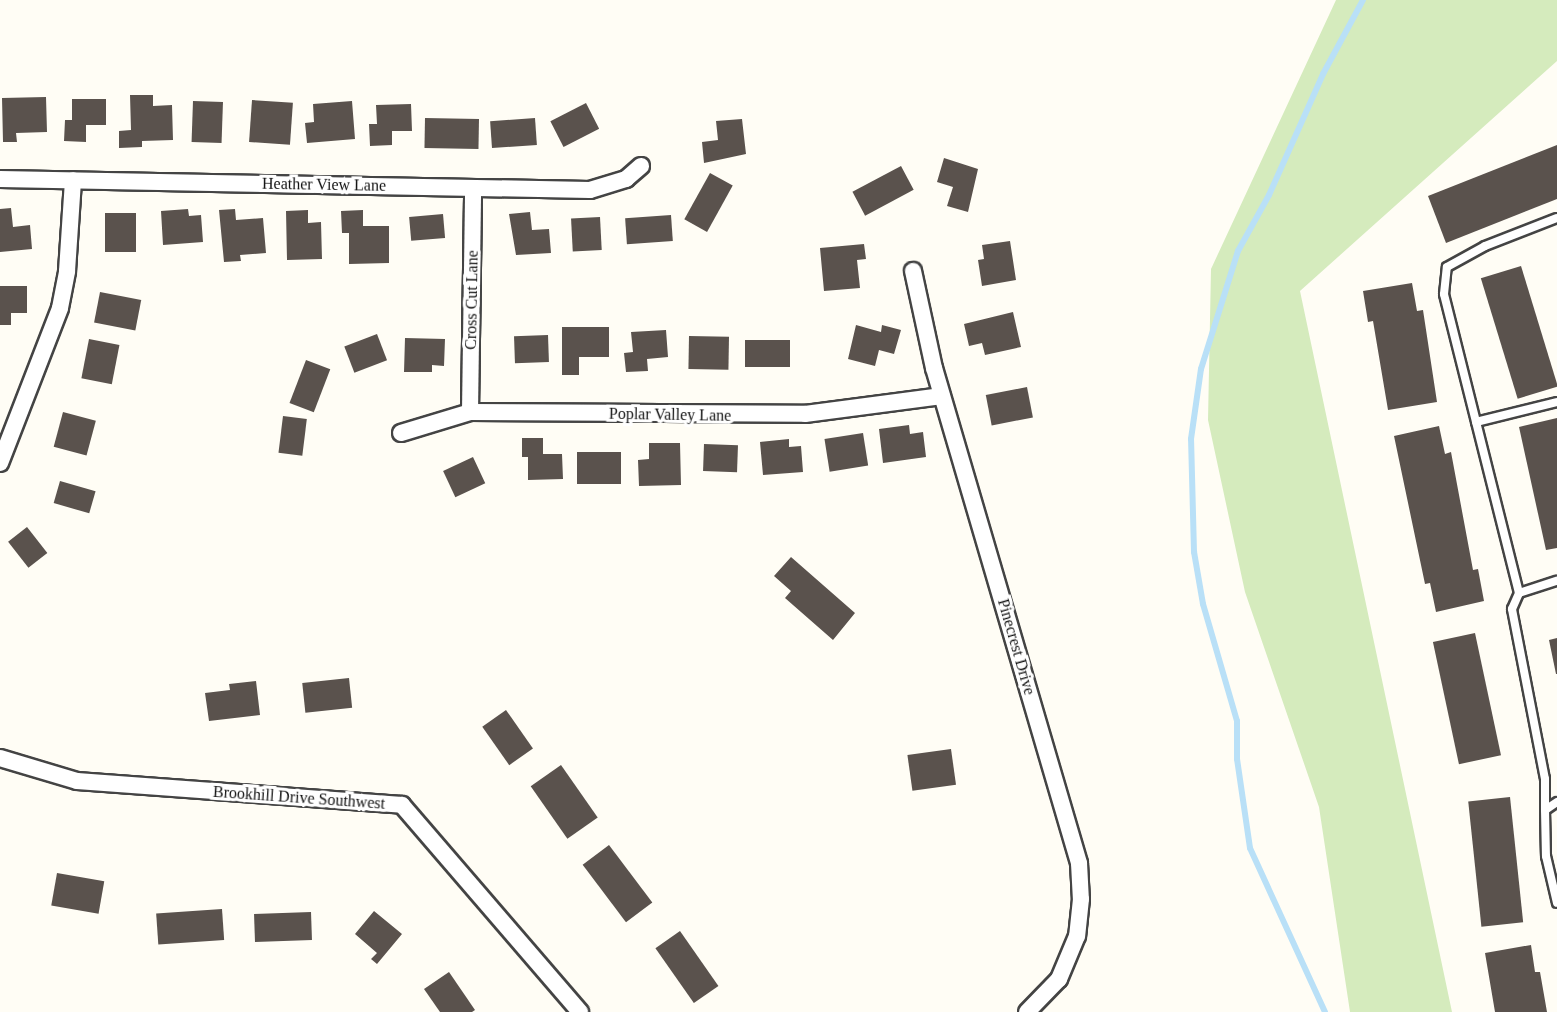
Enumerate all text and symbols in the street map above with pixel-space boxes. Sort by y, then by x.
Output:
street label: Heather View Lane [262,174,386,196]
street label: Cross Cut Lane [462,250,482,350]
street label: Poplar Valley Lane [609,404,731,426]
street label: Pinecrest Drive [993,597,1039,697]
street label: Brookhill Drive Southwest [212,782,386,814]

